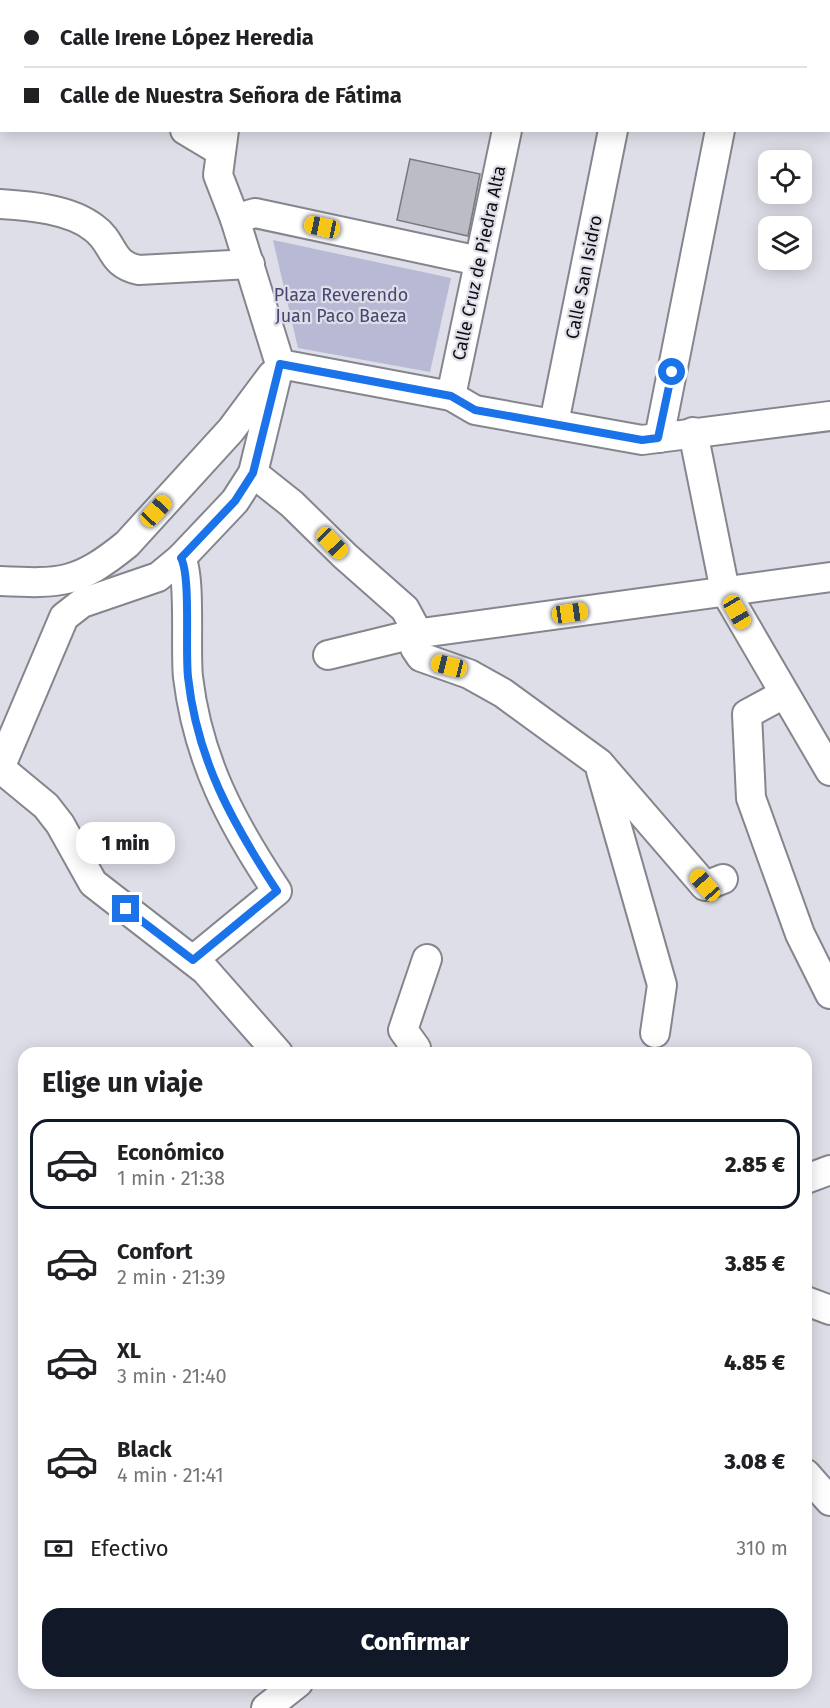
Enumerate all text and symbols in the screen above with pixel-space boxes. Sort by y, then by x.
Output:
text: Calle Irene López Heredia [60,24,314,51]
text: Calle de Nuestra Señora de Fátima [60,82,402,109]
map controls [758,150,812,270]
button: locate [758,150,812,204]
street label: Calle Cruz de Piedra Alta [448,164,510,362]
street label: Calle San Isidro [561,213,607,341]
car [303,214,341,240]
button: layers [758,216,812,270]
park label: Plaza Reverendo Juan Paco Baeza [274,284,408,327]
route start [658,358,685,385]
car [137,492,175,530]
car [313,524,351,562]
car [720,592,754,632]
car [551,602,589,624]
car [429,653,469,679]
callout: 1 min [76,822,176,864]
text: 1 min [102,831,149,855]
car [686,866,724,904]
route end [112,895,139,922]
text: Elige un viaje [42,1067,203,1099]
icon: car [45,1137,99,1191]
text: Económico [117,1139,224,1166]
text: 2.85 € [725,1151,785,1178]
text: 1 min · 21:38 [117,1166,225,1190]
icon: car [45,1236,99,1290]
text: Confort [117,1238,193,1265]
text: 3.85 € [725,1250,785,1277]
text: 2 min · 21:39 [117,1265,225,1289]
icon: car [45,1335,99,1389]
text: XL [117,1337,141,1364]
text: 4.85 € [724,1349,785,1376]
text: 3 min · 21:40 [117,1364,227,1388]
icon: car [45,1434,99,1488]
text: Black [117,1436,172,1463]
text: 3.08 € [724,1448,785,1475]
text: 4 min · 21:41 [117,1463,224,1487]
icon: cash [42,1532,75,1565]
text: Efectivo [90,1535,169,1562]
text: 310 m [736,1536,788,1560]
button: Confirmar [42,1608,788,1677]

